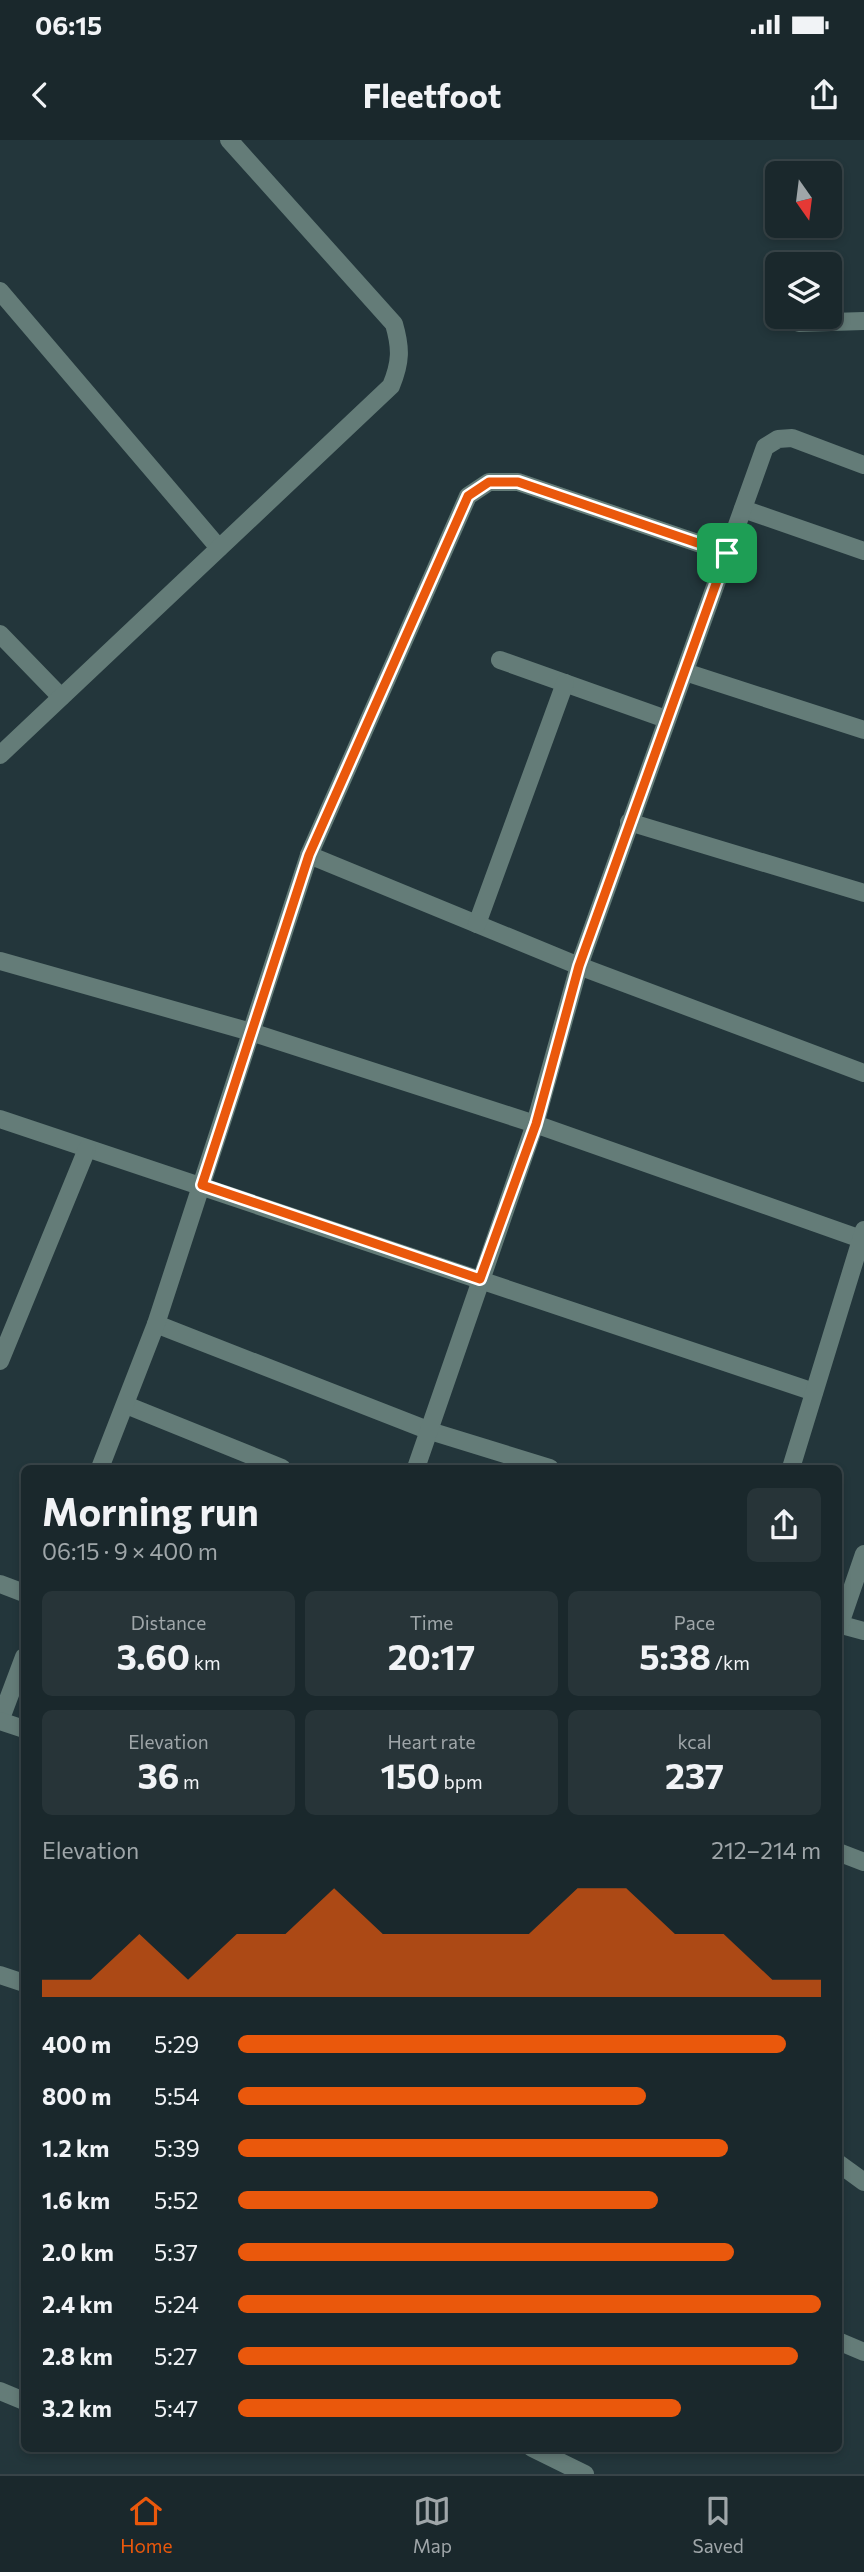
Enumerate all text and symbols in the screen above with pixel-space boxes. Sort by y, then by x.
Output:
text: 06:15 [35,9,102,40]
text: Fleetfoot [363,75,501,115]
icon: back [21,76,59,114]
icon: share [805,76,843,114]
north arrow [765,161,842,238]
map controls [765,161,842,329]
button: layers [765,252,842,329]
pin [697,523,757,583]
icon: arrive [708,534,746,572]
text: Morning run [42,1487,259,1534]
button: share [747,1488,821,1562]
text: 06:15 · 9 × 400 m [42,1537,218,1565]
text: Distance [131,1611,206,1634]
text: Time [410,1611,453,1634]
text: Pace [674,1611,715,1634]
text: 3.60 [116,1634,190,1677]
text: 20:17 [388,1634,475,1677]
text: 5:38 [639,1634,711,1677]
text: km [190,1651,221,1674]
text: /km [711,1651,750,1674]
text: Elevation [128,1730,209,1753]
text: Heart rate [387,1730,476,1753]
text: kcal [677,1730,712,1753]
text: 36 [137,1753,179,1796]
text: 150 [380,1753,440,1796]
text: 237 [665,1753,724,1796]
text: m [179,1770,200,1793]
text: bpm [440,1770,483,1793]
text: Elevation [42,1836,139,1864]
text: 212–214 m [711,1836,821,1864]
text: 400 m [42,2030,111,2058]
text: 5:29 [154,2030,199,2058]
text: 800 m [42,2082,111,2110]
text: 5:54 [154,2082,200,2110]
text: 1.2 km [42,2134,109,2162]
text: 5:39 [154,2134,200,2162]
text: 1.6 km [42,2186,110,2214]
text: 5:52 [154,2186,199,2214]
text: 2.0 km [42,2238,114,2266]
text: 5:37 [154,2238,198,2266]
text: 2.4 km [42,2290,113,2318]
text: 5:24 [154,2290,199,2318]
text: 2.8 km [42,2342,113,2370]
text: 5:27 [154,2342,197,2370]
text: 3.2 km [42,2394,112,2422]
text: 5:47 [154,2394,198,2422]
tab: Home [120,2492,172,2557]
tab: Map [413,2492,452,2557]
tab: Saved [692,2492,744,2557]

